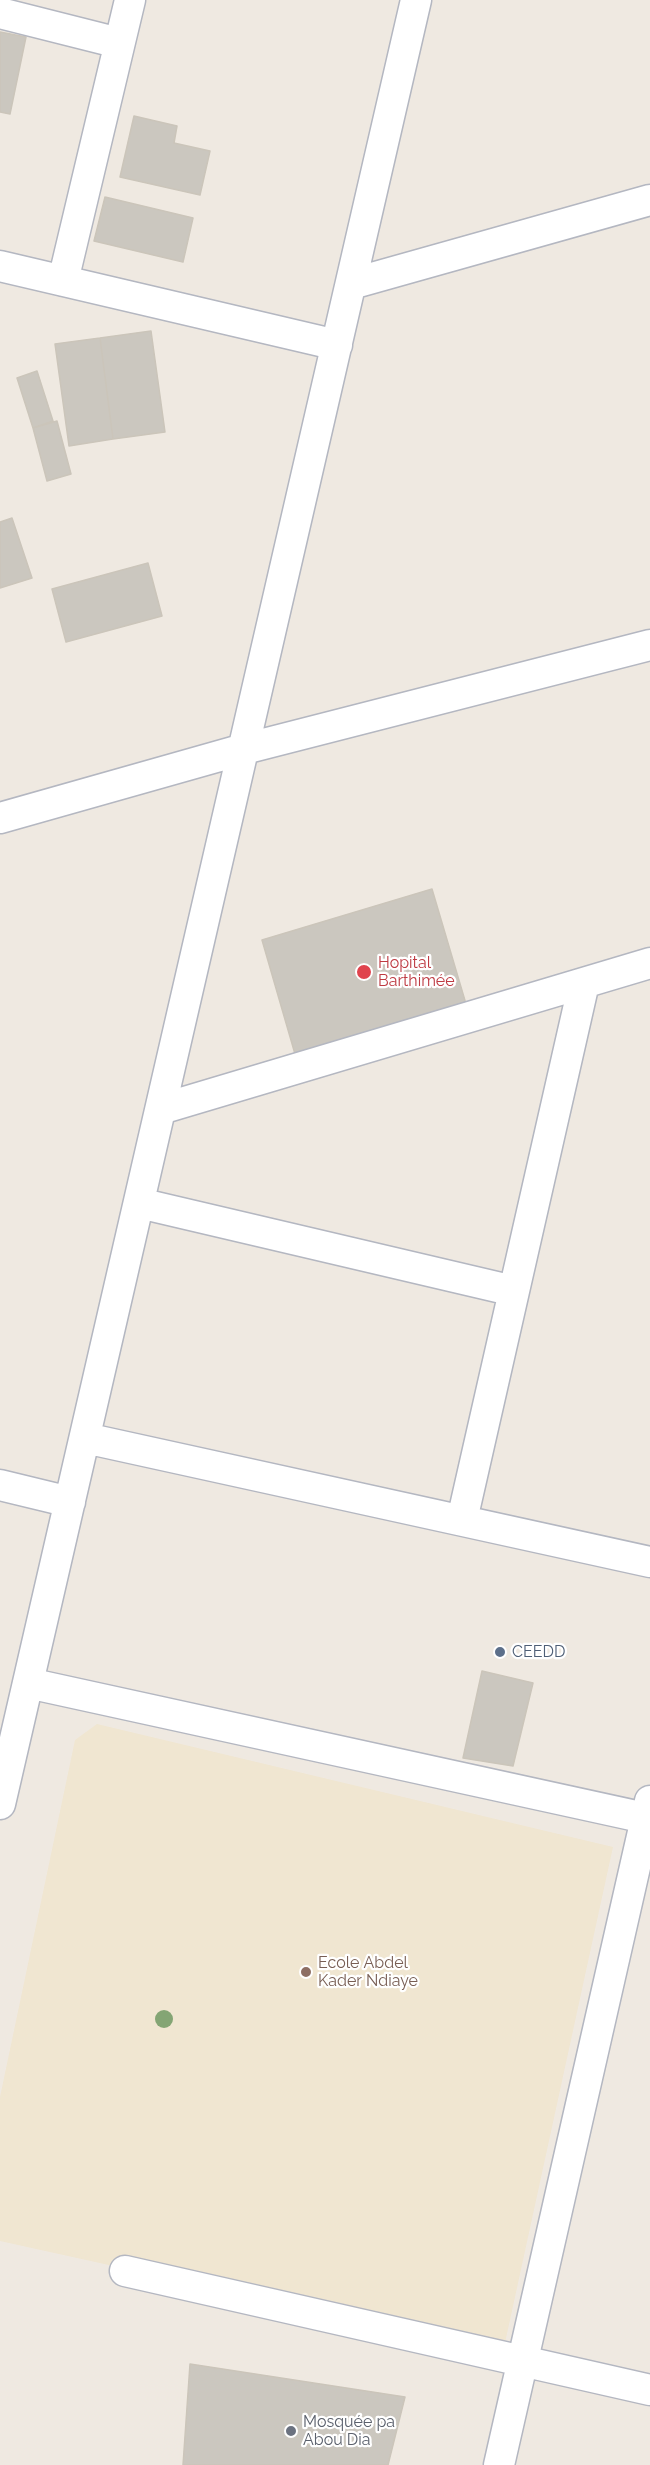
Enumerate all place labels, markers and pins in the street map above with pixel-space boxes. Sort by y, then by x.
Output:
place label: Hopital Barthimée [378,953,455,991]
marker: Hopital Barthimée [355,963,373,981]
place label: CEEDD [512,1642,565,1662]
marker: CEEDD [493,1645,507,1659]
place label: Ecole Abdel Kader Ndiaye [318,1953,418,1991]
marker: Ecole Abdel Kader Ndiaye [299,1965,313,1979]
place label: Mosquée pa Abou Dia [303,2412,395,2450]
marker: Mosquée pa Abou Dia [284,2424,298,2438]

